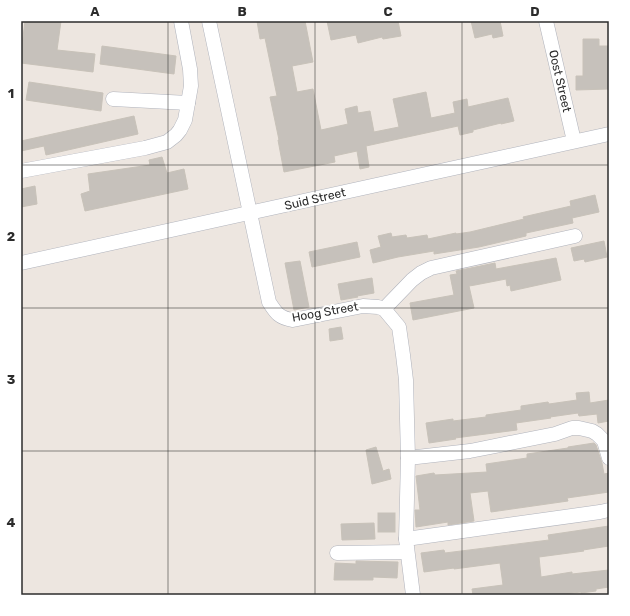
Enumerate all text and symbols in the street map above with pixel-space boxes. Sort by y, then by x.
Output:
text: A [90,4,100,19]
text: B [237,4,247,19]
text: C [383,4,393,19]
text: D [530,4,540,19]
street label: Oost Street [546,49,574,114]
text: 1 [8,86,14,101]
street label: Suid Street [283,185,347,213]
text: 2 [7,229,15,244]
street label: Hoog Street [291,299,360,325]
text: 3 [7,372,16,387]
text: 4 [7,515,16,530]

